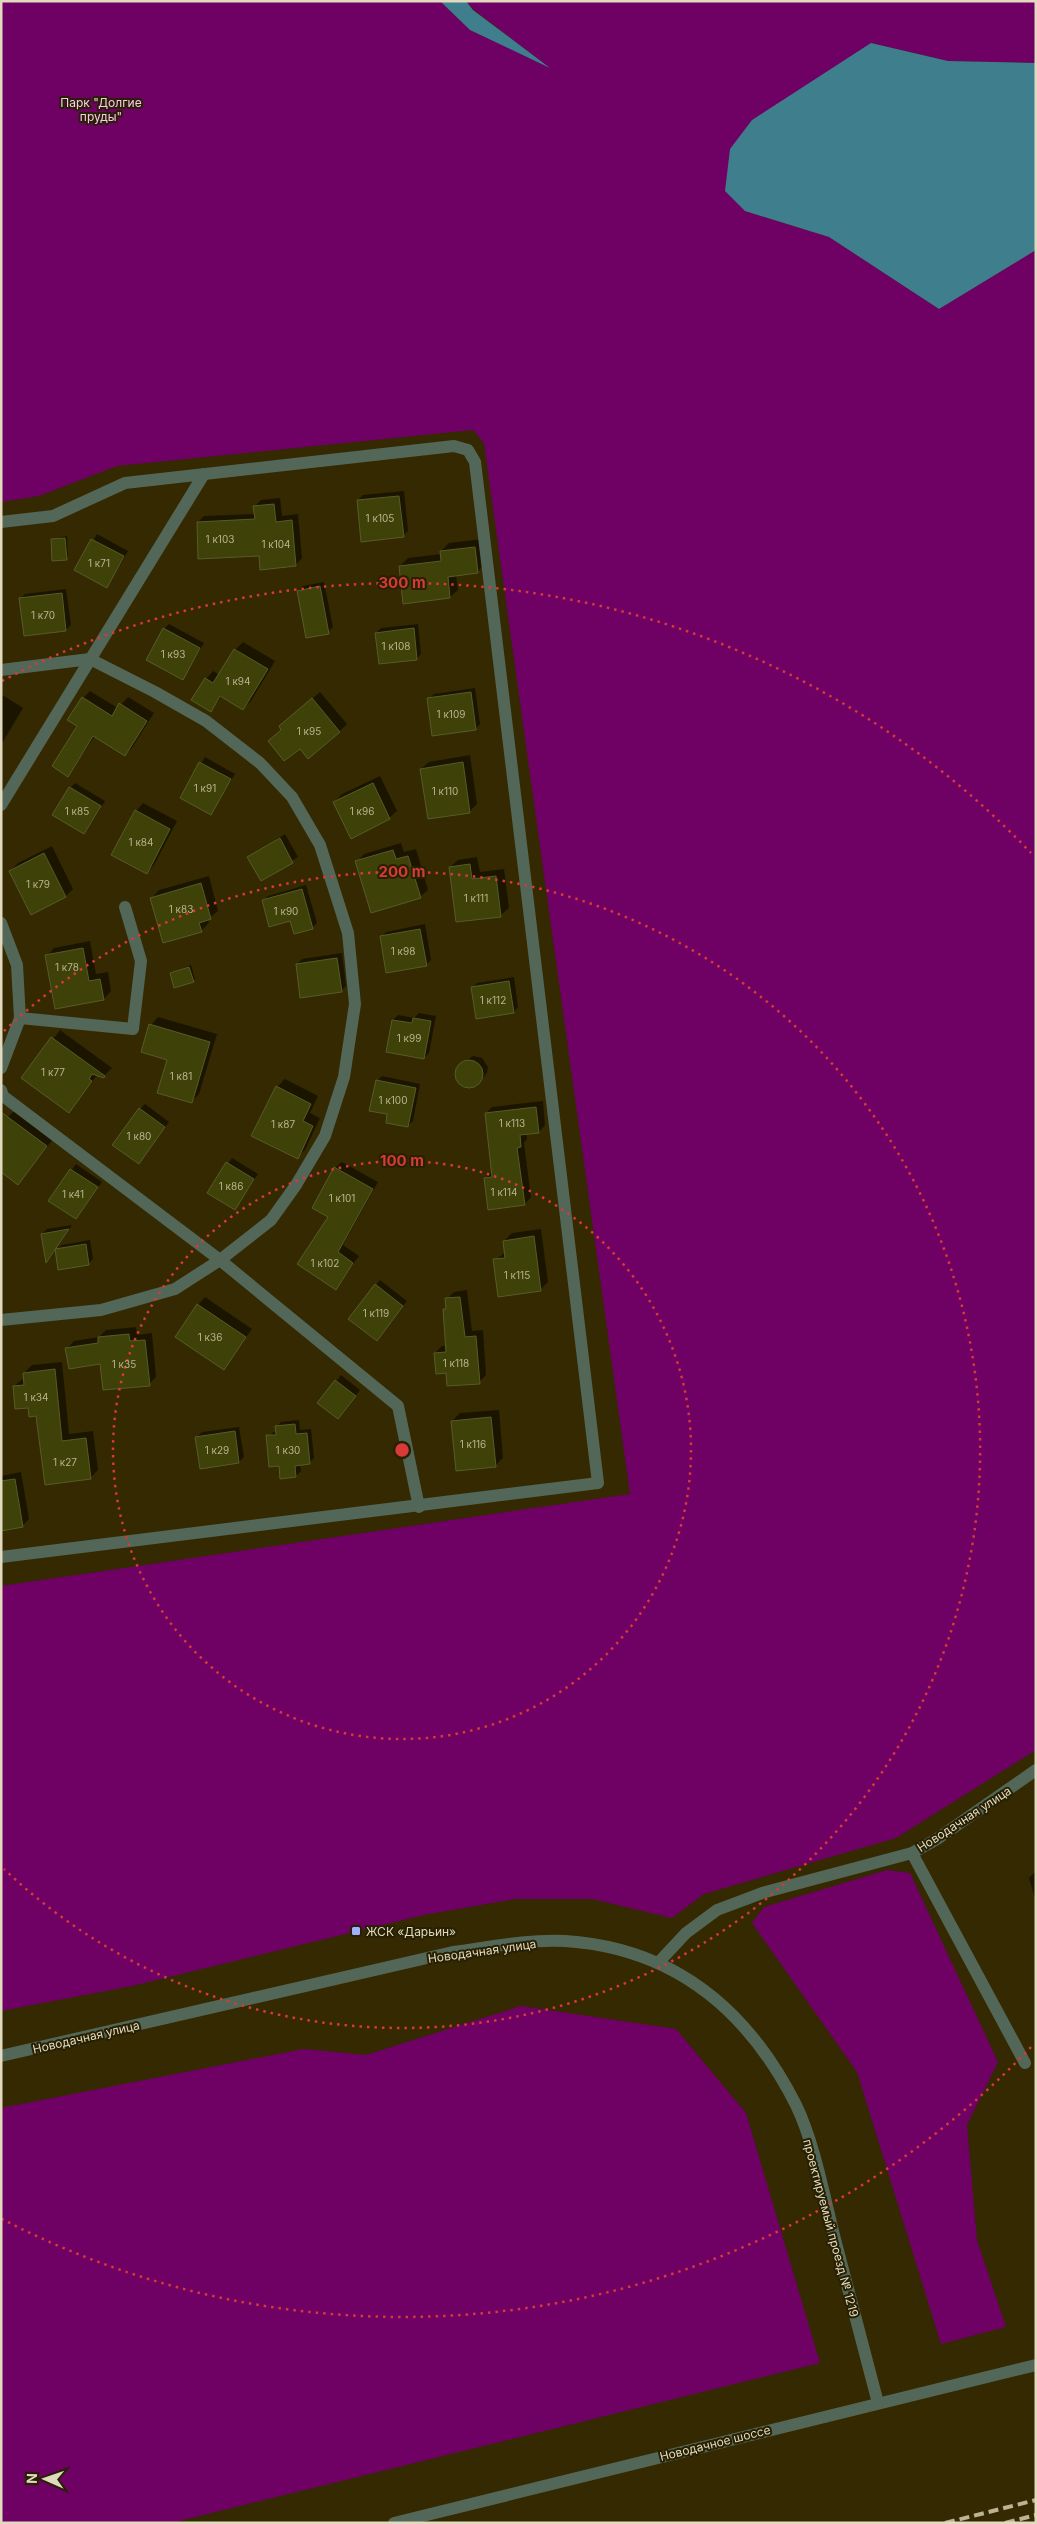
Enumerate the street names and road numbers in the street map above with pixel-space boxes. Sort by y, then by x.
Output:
street label: Новодачная улица [914,1783,1014,1855]
street label: Новодачная улица [427,1936,537,1966]
street label: Новодачная улица [31,2017,141,2057]
street label: проектируемый проезд № 1219 [800,2137,862,2319]
street label: Новодачное шоссе [658,2422,772,2464]

